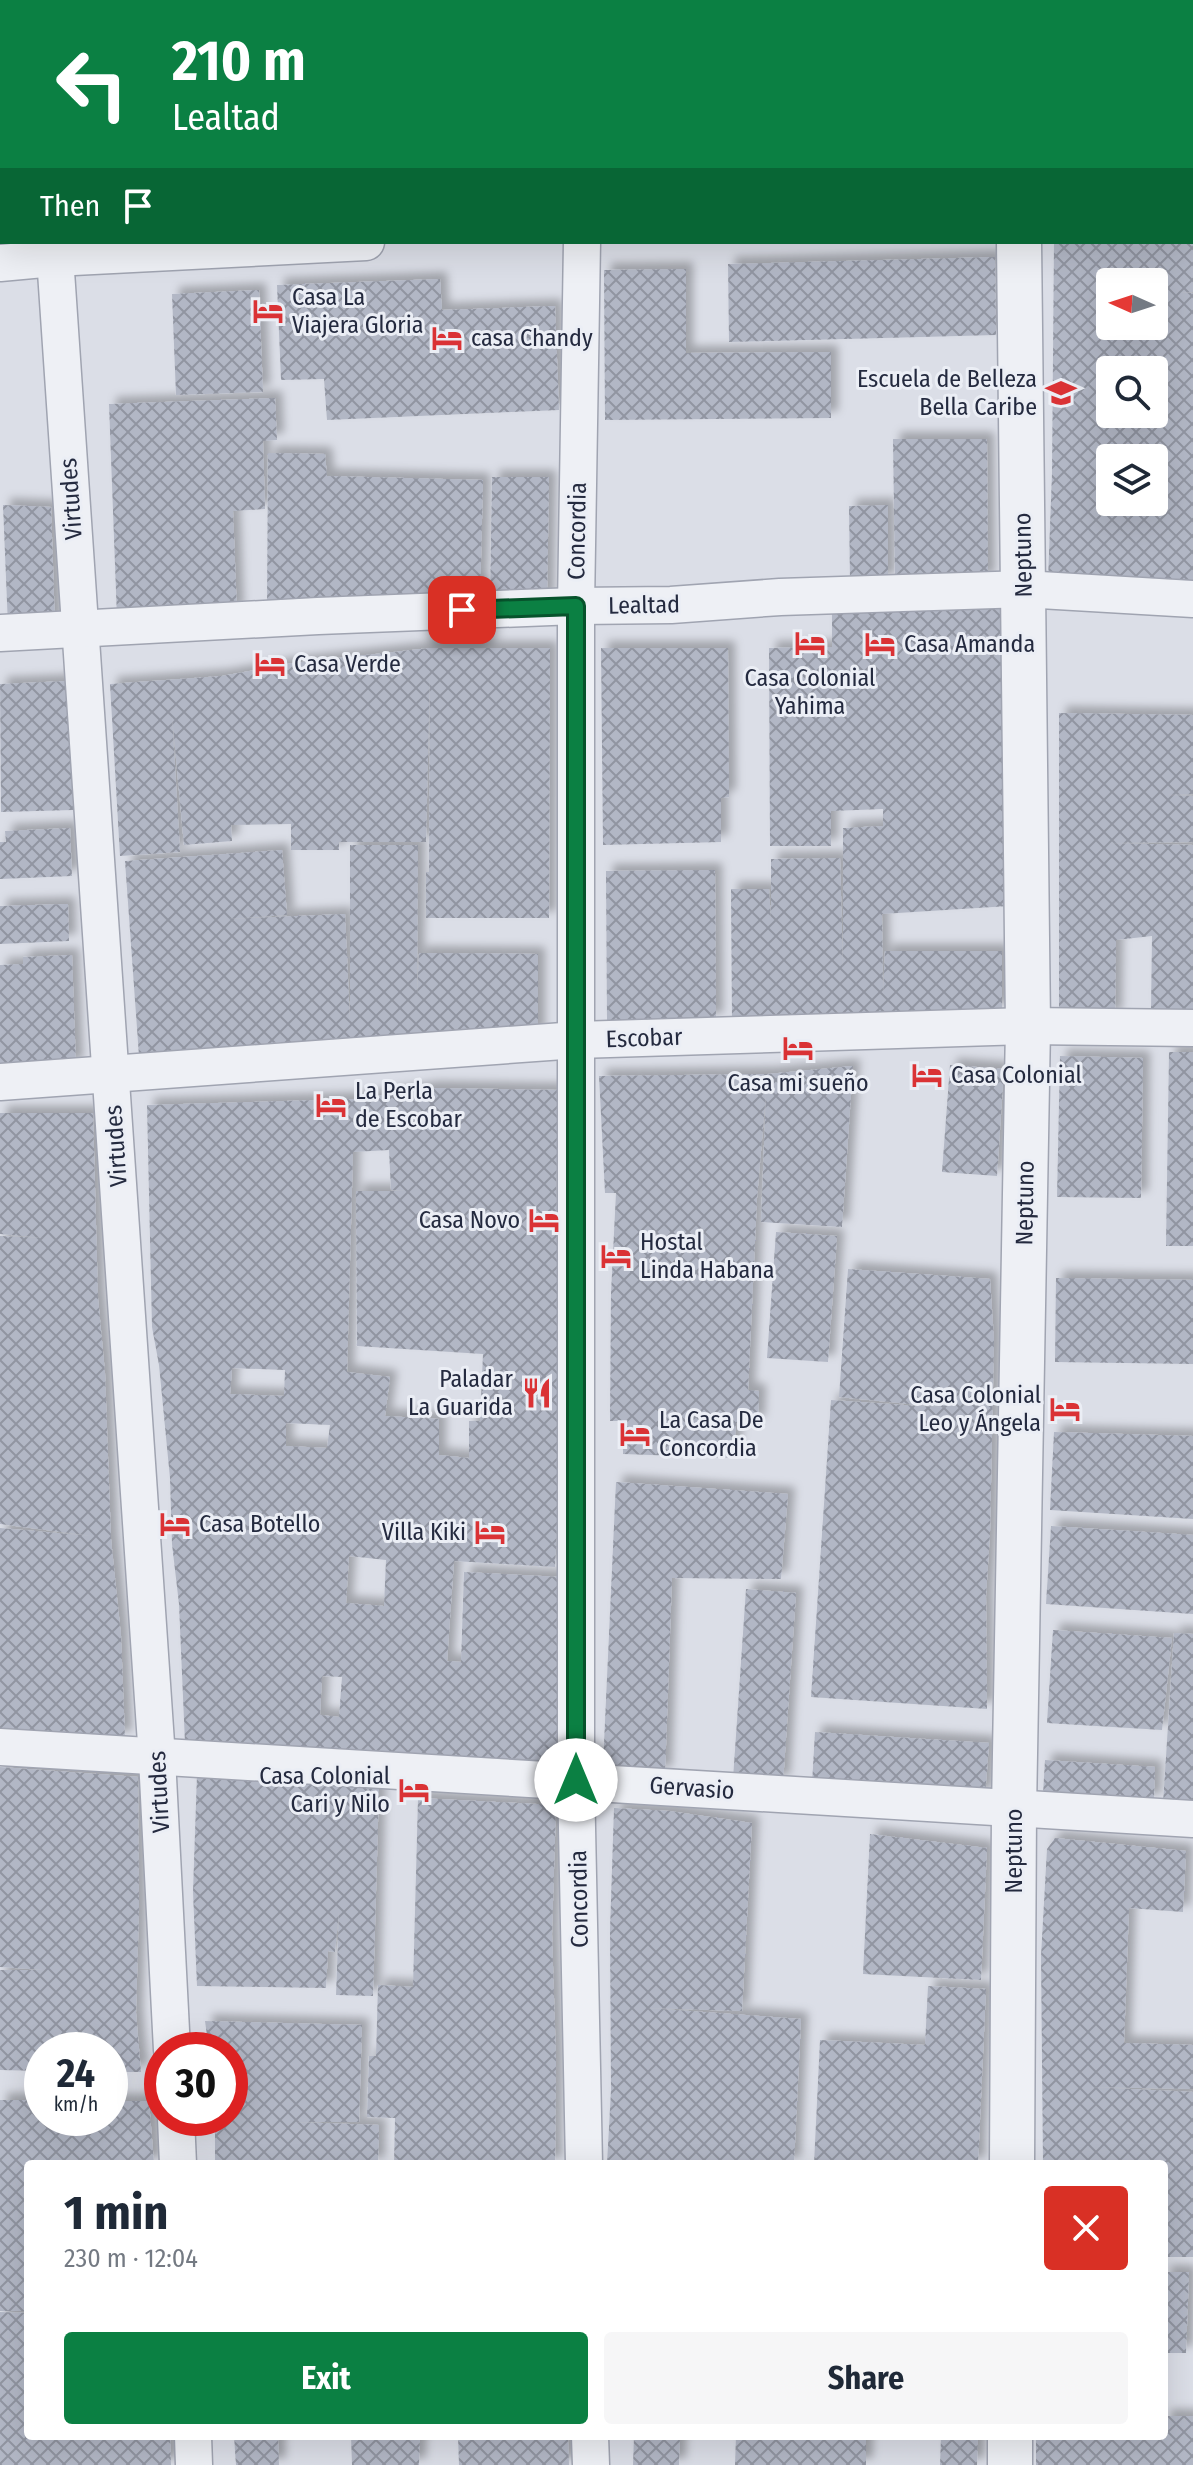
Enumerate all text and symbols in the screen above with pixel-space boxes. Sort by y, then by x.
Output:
text: 210 m [172,28,306,95]
icon: left [40,32,144,136]
text: Lealtad [172,96,280,140]
icon: arrive [116,184,160,228]
text: Then [40,188,100,224]
north arrow [1096,268,1168,340]
map controls [1096,268,1168,516]
place label: Casa La Viajera Gloria [292,283,424,339]
hotel icon: Casa La Viajera Gloria [251,294,285,328]
hotel icon: casa Chandy [430,321,464,355]
place label: casa Chandy [471,324,593,352]
button: search [1096,356,1168,428]
place label: Escuela de Belleza Bella Caribe [857,365,1037,421]
school or university icon: Escuela de Belleza Bella Caribe [1044,376,1078,410]
button: layers [1096,444,1168,516]
street label: Virtudes [54,457,88,541]
street label: Concordia [562,482,592,580]
street label: Neptuno [1008,512,1038,598]
pin [428,576,496,644]
icon: arrive [440,588,484,632]
street label: Lealtad [608,590,680,620]
hotel icon: Casa Colonial Yahima [793,626,827,660]
hotel icon: Casa Amanda [863,627,897,661]
place label: Casa Amanda [904,630,1035,658]
hotel icon: Casa Verde [253,647,287,681]
place label: Casa Verde [294,650,401,678]
place label: Casa Colonial Yahima [745,664,875,720]
street label: Escobar [605,1023,683,1053]
hotel icon: Casa mi sueño [781,1031,815,1065]
hotel icon: Casa Colonial [910,1058,944,1092]
place label: Casa Colonial [951,1061,1082,1089]
place label: Casa mi sueño [727,1069,869,1097]
place label: La Perla de Escobar [355,1077,462,1133]
hotel icon: La Perla de Escobar [314,1088,348,1122]
street label: Virtudes [99,1104,133,1188]
street label: Neptuno [1010,1160,1040,1246]
hotel icon: Casa Novo [527,1203,561,1237]
place label: Casa Novo [419,1206,520,1234]
place label: Hostal Linda Habana [640,1228,775,1284]
hotel icon: Hostal Linda Habana [599,1239,633,1273]
place label: Paladar La Guarida [408,1365,514,1421]
restaurant icon: Paladar La Guarida [520,1376,554,1410]
place label: Casa Colonial Leo y Ángela [910,1381,1041,1437]
hotel icon: Casa Colonial Leo y Ángela [1048,1392,1082,1426]
place label: La Casa De Concordia [659,1406,764,1462]
hotel icon: La Casa De Concordia [618,1417,652,1451]
hotel icon: Casa Botello [158,1507,192,1541]
place label: Casa Botello [199,1510,320,1538]
hotel icon: Villa Kiki [473,1515,507,1549]
place label: Villa Kiki [382,1518,466,1546]
position arrow [534,1738,618,1822]
street label: Virtudes [143,1750,175,1834]
place label: Casa Colonial Cari y Nilo [259,1762,390,1818]
street label: Gervasio [649,1771,735,1805]
hotel icon: Casa Colonial Cari y Nilo [397,1773,431,1807]
street label: Neptuno [1000,1809,1028,1893]
street label: Concordia [564,1850,594,1948]
speed limit sign: 30 [144,2032,248,2136]
text: 24 [57,2050,95,2098]
text: km/h [54,2092,98,2116]
text: 1 min [64,2184,169,2242]
button: close [1044,2186,1128,2270]
text: 230 m · 12:04 [64,2243,198,2274]
button: Exit [64,2332,588,2424]
button: Share [604,2332,1128,2424]

